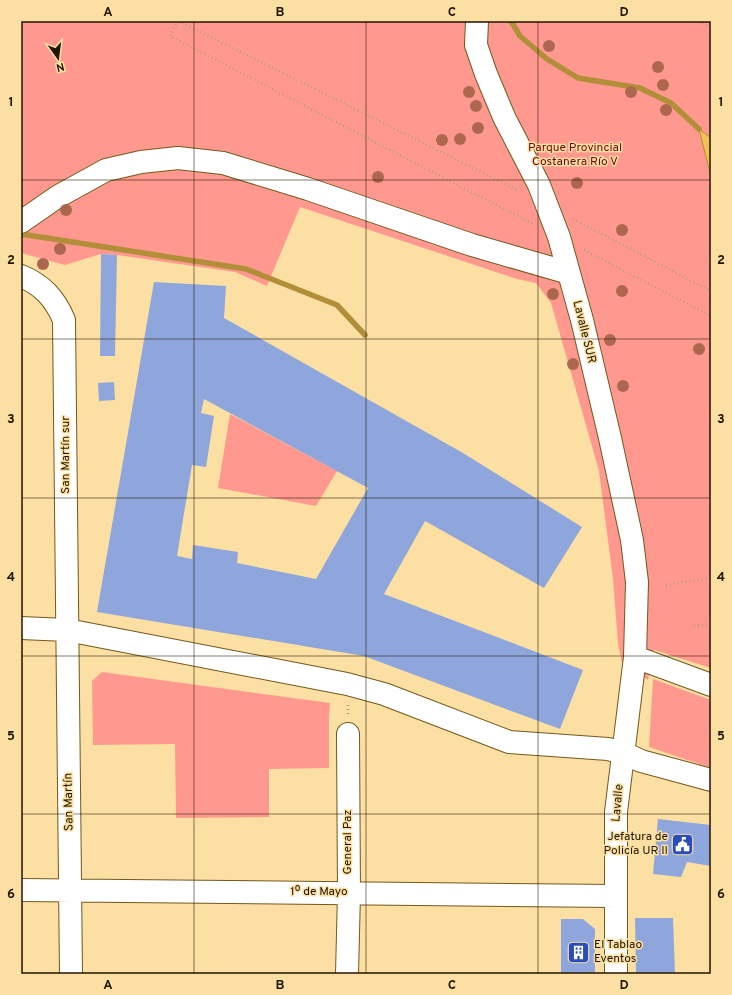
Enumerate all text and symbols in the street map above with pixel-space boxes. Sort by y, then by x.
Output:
text: A [103,5,113,21]
text: B [276,5,285,21]
text: C [448,5,456,21]
text: D [619,5,629,21]
north arrow [38,38,78,78]
text: N [55,59,66,74]
text: 1 [8,95,14,111]
text: 1 [718,95,724,111]
park label: Parque Provincial Costanera Río V [528,140,622,170]
text: 2 [7,253,15,269]
text: 2 [717,253,725,269]
street label: Lavalle SUR [568,299,600,365]
text: 3 [7,412,15,428]
text: 3 [717,412,725,428]
street label: San Martín sur [58,416,74,494]
text: 4 [7,570,15,586]
text: 4 [717,570,725,586]
text: 5 [7,729,15,745]
text: 5 [717,729,725,745]
street label: San Martín [60,773,78,831]
street label: Lavalle [608,783,628,823]
street label: General Paz [340,810,356,874]
place label: Jefatura de Policía UR II [604,829,668,859]
public building icon: Jefatura de Policía UR II [670,831,696,857]
street label: 1º de Mayo [290,884,348,900]
text: 6 [7,887,15,903]
text: 6 [717,887,725,903]
place label: El Tablao Eventos [594,937,643,967]
building icon: El Tablao Eventos [565,939,591,965]
text: A [103,978,113,994]
text: B [276,978,285,994]
text: C [448,978,456,994]
text: D [619,978,629,994]

